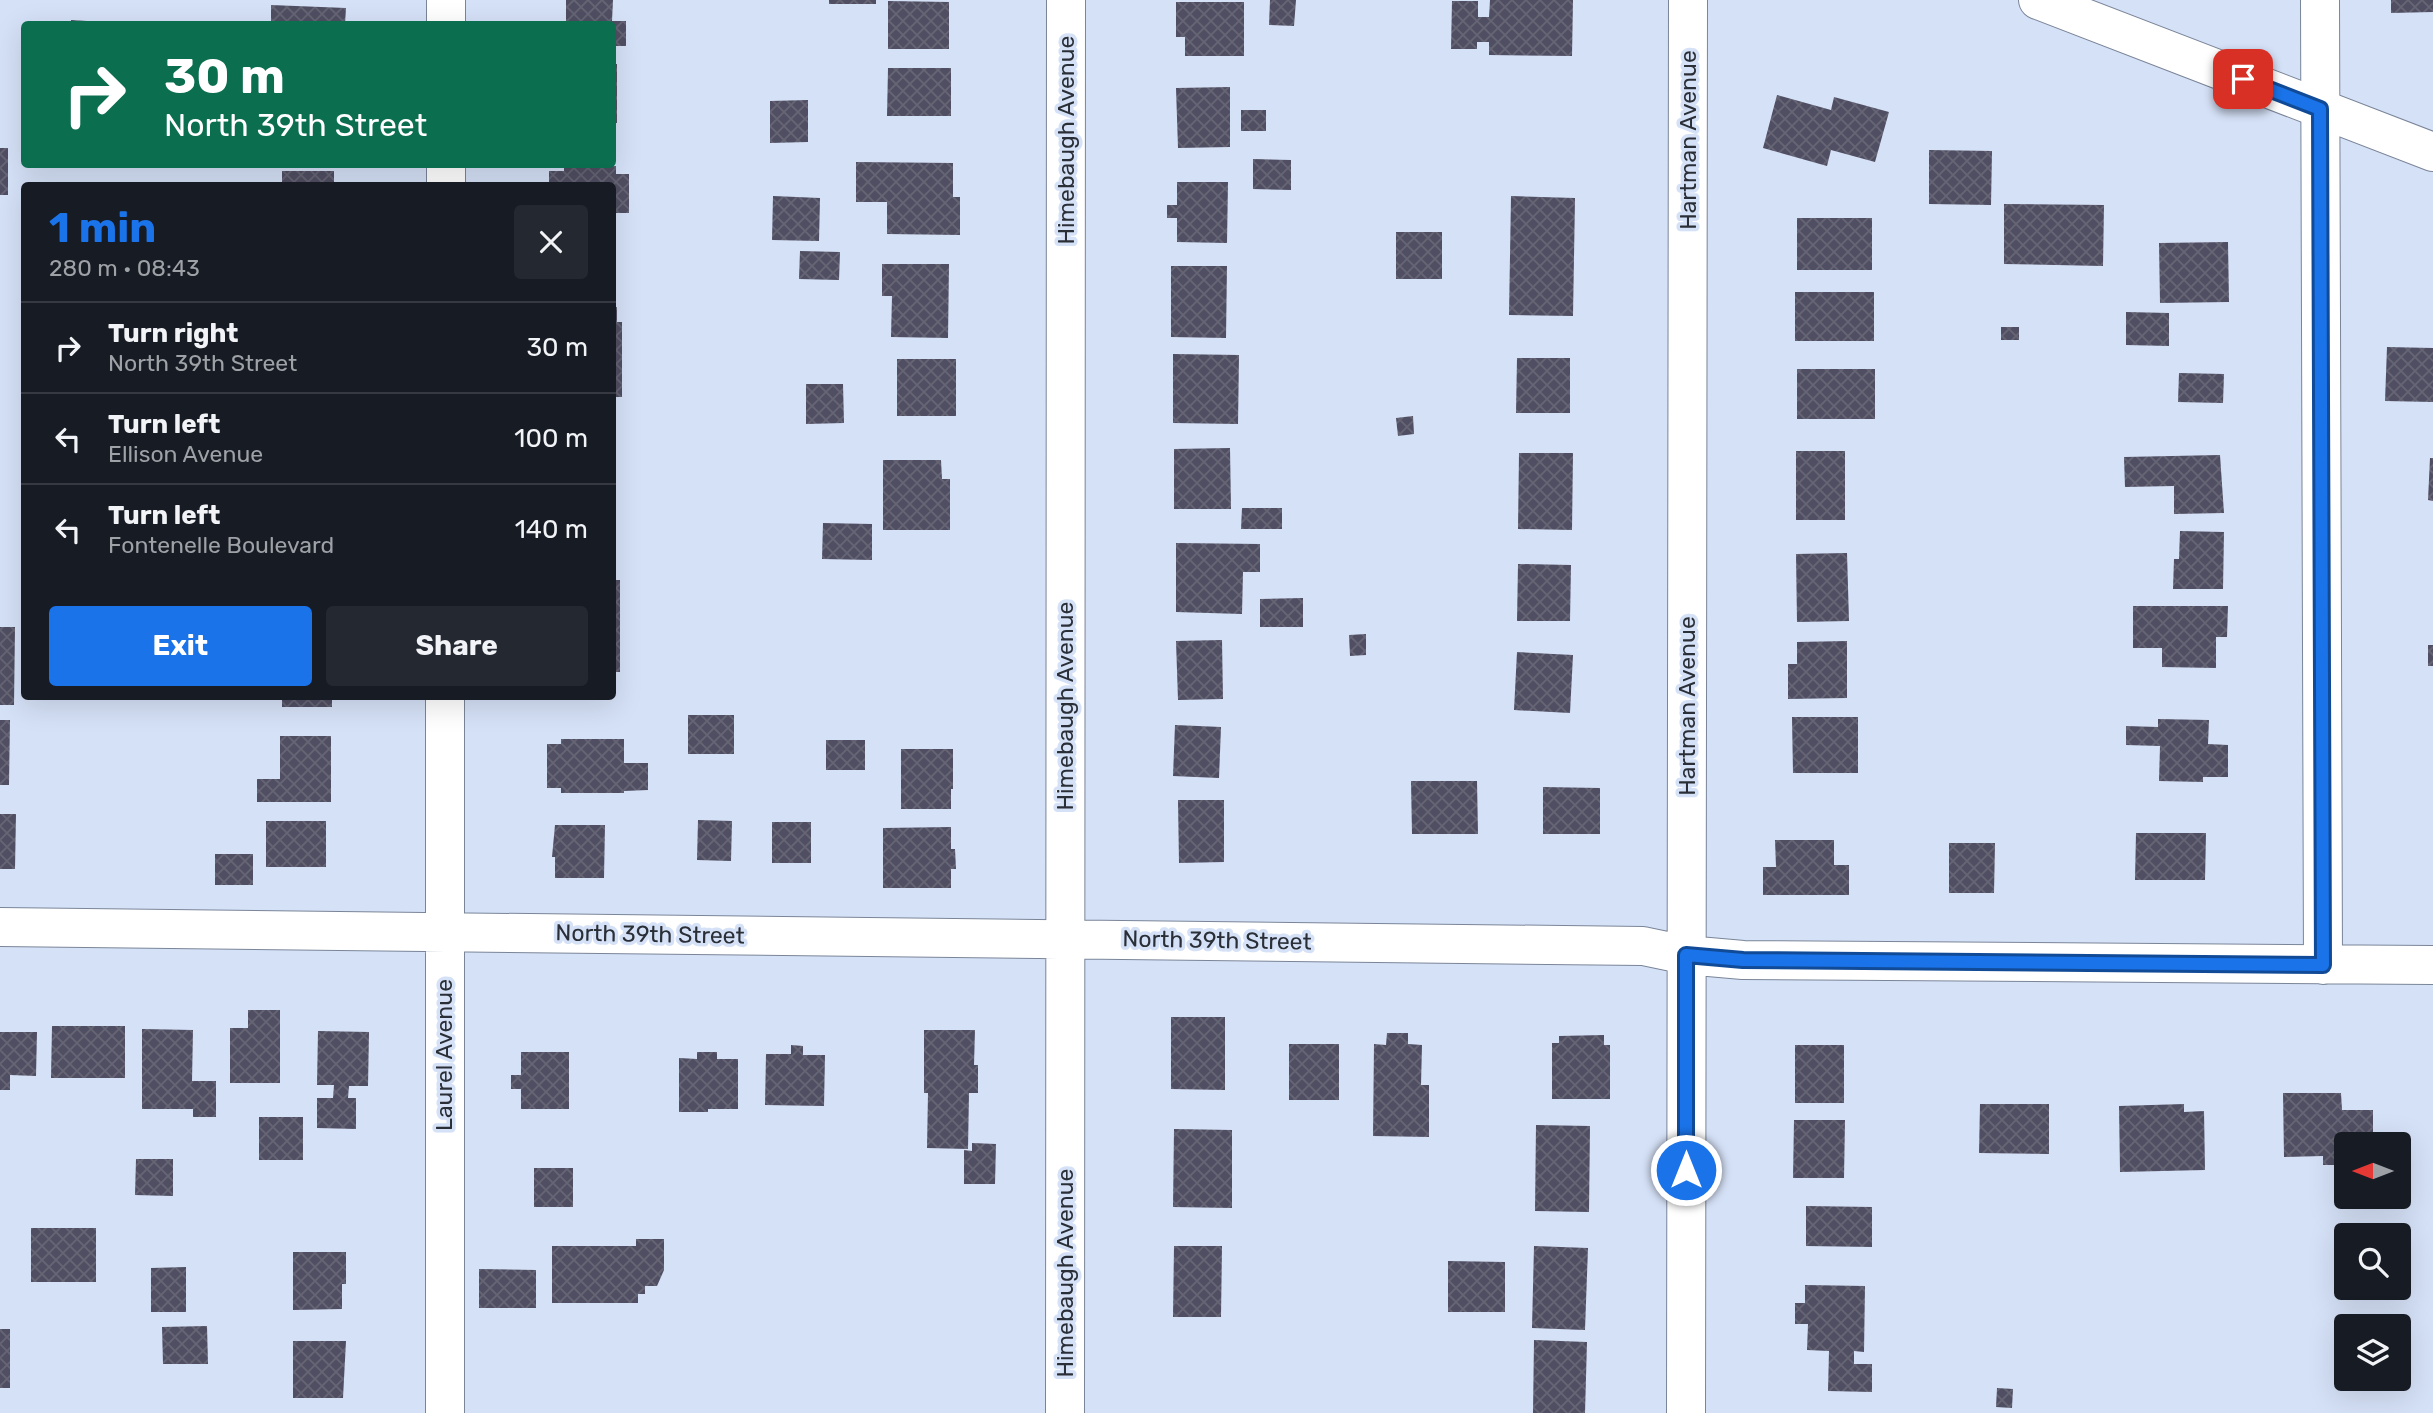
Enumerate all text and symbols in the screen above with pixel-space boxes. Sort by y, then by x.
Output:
street label: Himebaugh Avenue [1052,36,1080,244]
text: 30 m [164,47,285,105]
icon: right [49,49,140,140]
pin [2213,49,2273,109]
street label: Hartman Avenue [1674,50,1702,230]
icon: arrive [2224,60,2262,98]
text: North 39th Street [164,106,427,144]
text: 1 min [49,203,156,253]
button: close [514,205,588,279]
text: 280 m · 08:43 [49,254,200,282]
text: Turn right [108,318,238,349]
icon: right [49,329,87,367]
text: 30 m [526,332,588,363]
text: North 39th Street [108,349,297,377]
text: Turn left [108,409,220,440]
icon: left [49,420,87,458]
text: 100 m [514,423,588,454]
text: Ellison Avenue [108,440,263,468]
text: Turn left [108,500,220,531]
icon: left [49,511,87,549]
text: 140 m [515,514,588,545]
text: Fontenelle Boulevard [108,531,334,559]
street label: Himebaugh Avenue [1051,602,1079,810]
button: Exit [49,606,312,686]
button: Share [326,606,588,686]
street label: Hartman Avenue [1673,616,1701,796]
street label: North 39th Street [555,918,745,950]
street label: North 39th Street [1122,924,1312,956]
street label: Laurel Avenue [430,979,458,1131]
north arrow [2334,1132,2412,1209]
map controls [2334,1132,2411,1391]
position arrow [1649,1133,1723,1207]
street label: Himebaugh Avenue [1051,1169,1079,1377]
button: search [2334,1223,2411,1300]
button: layers [2334,1314,2411,1391]

